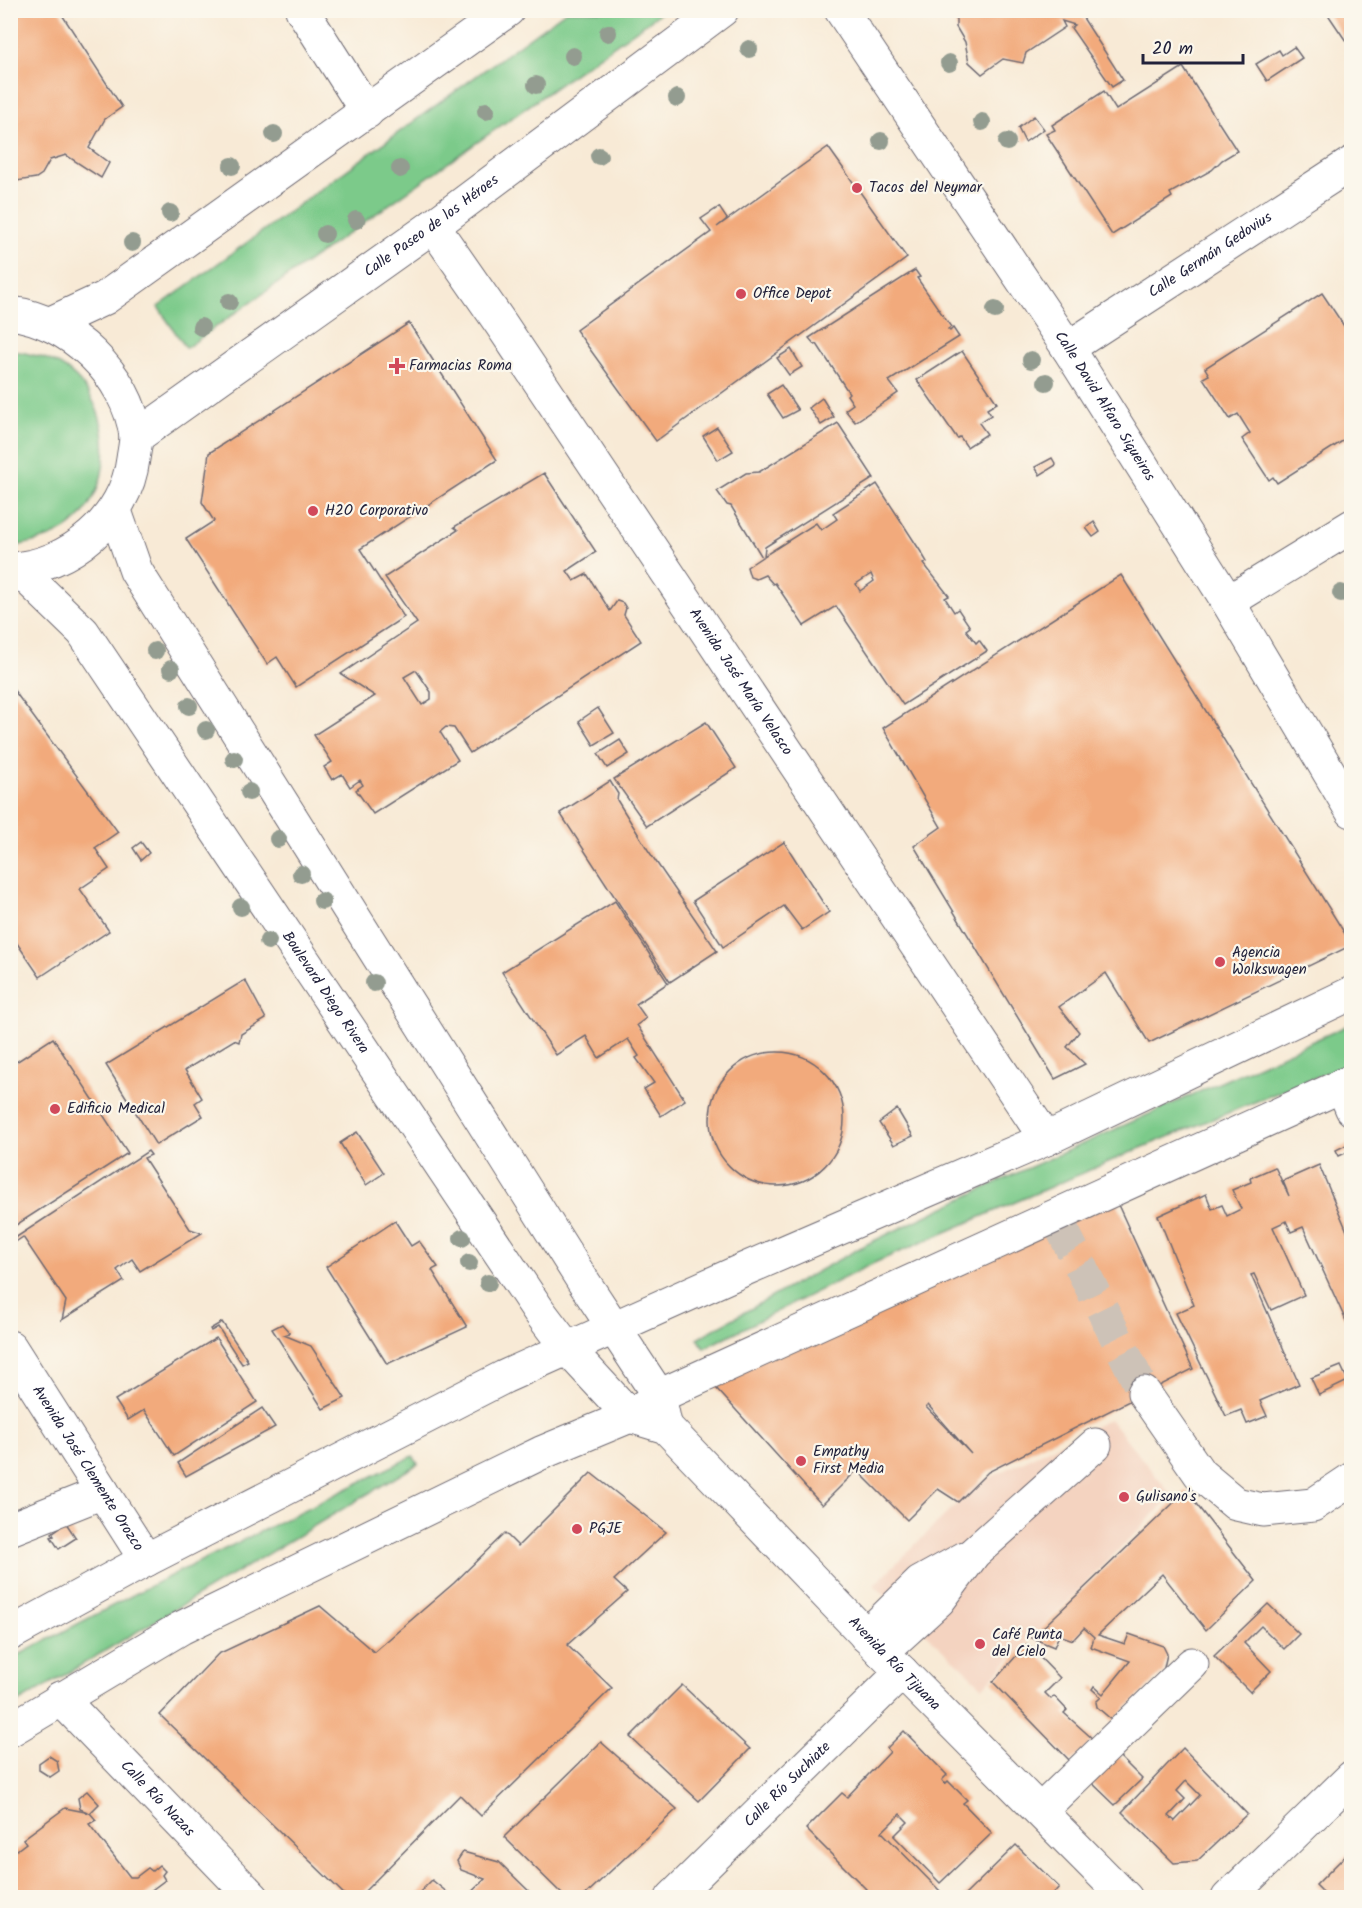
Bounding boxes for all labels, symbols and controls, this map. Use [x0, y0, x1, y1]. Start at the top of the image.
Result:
scale bar [1143, 27, 1244, 65]
text: 20 m [1152, 35, 1193, 64]
street label: Calle Paseo de los Héroes [359, 168, 505, 283]
place label: Tacos del Neymar [869, 176, 983, 200]
marker: Tacos del Neymar [850, 181, 864, 195]
street label: Calle Germán Gedovius [1144, 206, 1278, 305]
place label: Office Depot [753, 282, 832, 306]
marker: Office Depot [734, 287, 748, 301]
street label: Calle David Alfaro Siqueiros [1048, 326, 1162, 487]
place label: Farmacias Roma [409, 354, 512, 378]
marker: Farmacias Roma [390, 359, 404, 373]
place label: H2O Corporativo [325, 499, 428, 523]
marker: H2O Corporativo [306, 504, 320, 518]
street label: Avenida José María Velasco [682, 603, 799, 761]
street label: Boulevard Diego Rivera [275, 926, 375, 1059]
place label: Agencia Wolkswagen [1232, 941, 1307, 982]
marker: Agencia Wolkswagen [1213, 955, 1227, 969]
place label: Edificio Medical [67, 1097, 165, 1121]
marker: Edificio Medical [48, 1102, 62, 1116]
street label: Avenida José Clemente Orozco [25, 1381, 150, 1556]
place label: Empathy First Media [813, 1440, 884, 1481]
marker: Empathy First Media [794, 1454, 808, 1468]
place label: Gulisano's [1136, 1485, 1197, 1509]
marker: Gulisano's [1117, 1490, 1131, 1504]
place label: PGJE [589, 1517, 623, 1541]
marker: PGJE [570, 1522, 584, 1536]
street label: Avenida Río Tijuana [842, 1611, 946, 1717]
place label: Café Punta del Cielo [992, 1623, 1062, 1664]
marker: Café Punta del Cielo [973, 1637, 987, 1651]
street label: Calle Río Suchiate [738, 1736, 837, 1833]
street label: Calle Río Nazas [114, 1755, 201, 1843]

